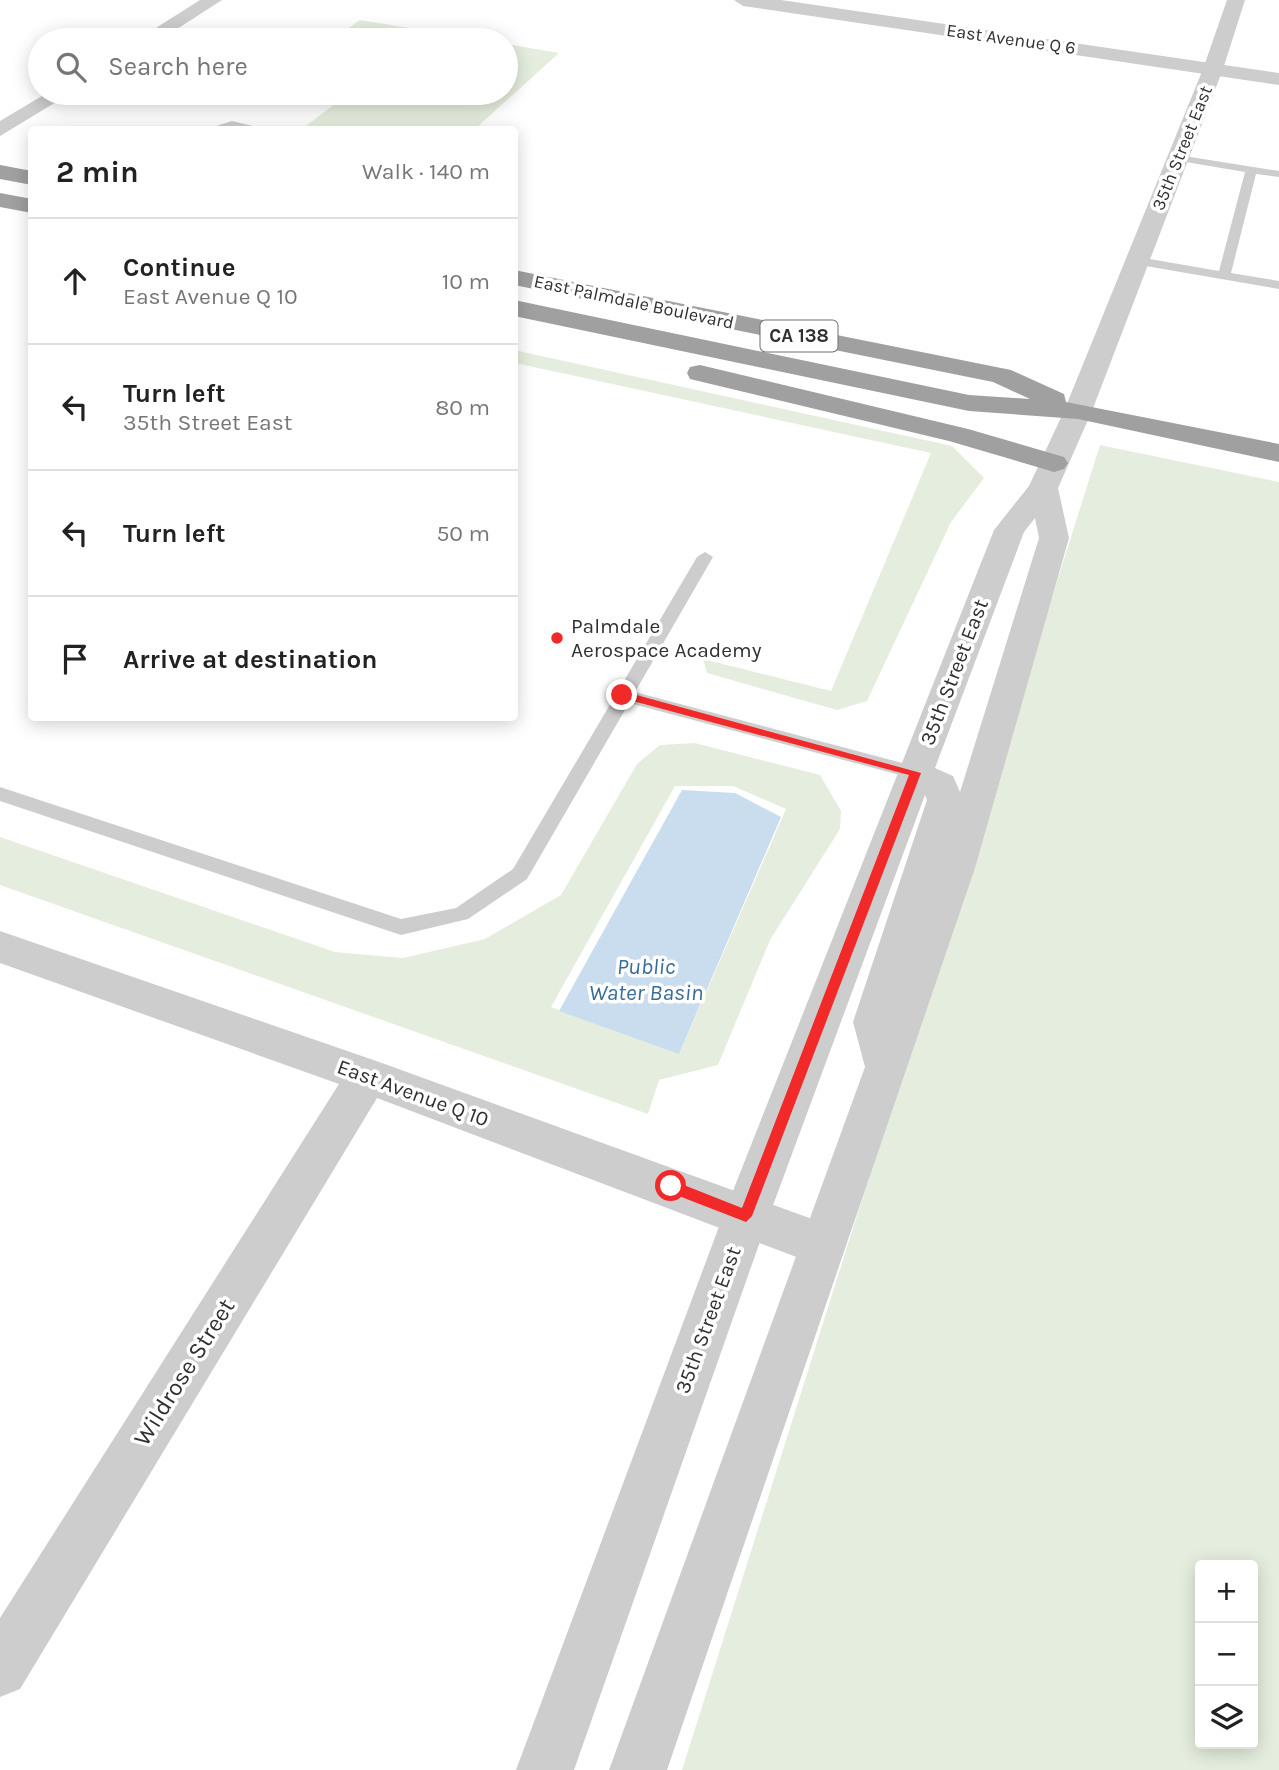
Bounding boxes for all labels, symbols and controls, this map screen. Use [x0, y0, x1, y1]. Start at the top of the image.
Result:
street label: East Avenue Q 6 [945, 19, 1077, 59]
search box [28, 28, 518, 105]
icon: search [52, 48, 90, 86]
text: Search here [108, 51, 248, 82]
street label: 35th Street East [1147, 82, 1217, 214]
text: 2 min [56, 154, 139, 190]
text: Walk · 140 m [362, 158, 490, 185]
text: Continue [123, 252, 235, 283]
icon: ahead [56, 262, 94, 300]
text: 10 m [442, 268, 490, 295]
street label: East Palmdale Boulevard [532, 270, 736, 334]
text: East Avenue Q 10 [123, 283, 298, 310]
road number: CA 138 [760, 320, 838, 352]
text: Turn left [123, 378, 225, 409]
icon: left [56, 388, 94, 426]
text: 80 m [435, 394, 490, 421]
text: 35th Street East [123, 409, 292, 436]
icon: left [56, 514, 94, 552]
text: Turn left [123, 518, 225, 549]
text: 50 m [436, 520, 490, 547]
street label: 35th Street East [915, 595, 993, 749]
place label: Palmdale Aerospace Academy [571, 614, 762, 662]
marker: Palmdale Aerospace Academy [549, 630, 565, 646]
icon: arrive [56, 640, 94, 678]
text: Arrive at destination [123, 644, 377, 675]
route end [606, 679, 637, 710]
water label: Public Water Basin [589, 953, 703, 1006]
street label: East Avenue Q 10 [334, 1054, 492, 1132]
route start [655, 1170, 686, 1201]
street label: 35th Street East [670, 1243, 746, 1397]
street label: Wildrose Street [128, 1293, 240, 1451]
map controls [1195, 1560, 1258, 1749]
button: + [1195, 1560, 1258, 1623]
button: − [1195, 1623, 1258, 1686]
button: layers [1195, 1686, 1258, 1749]

